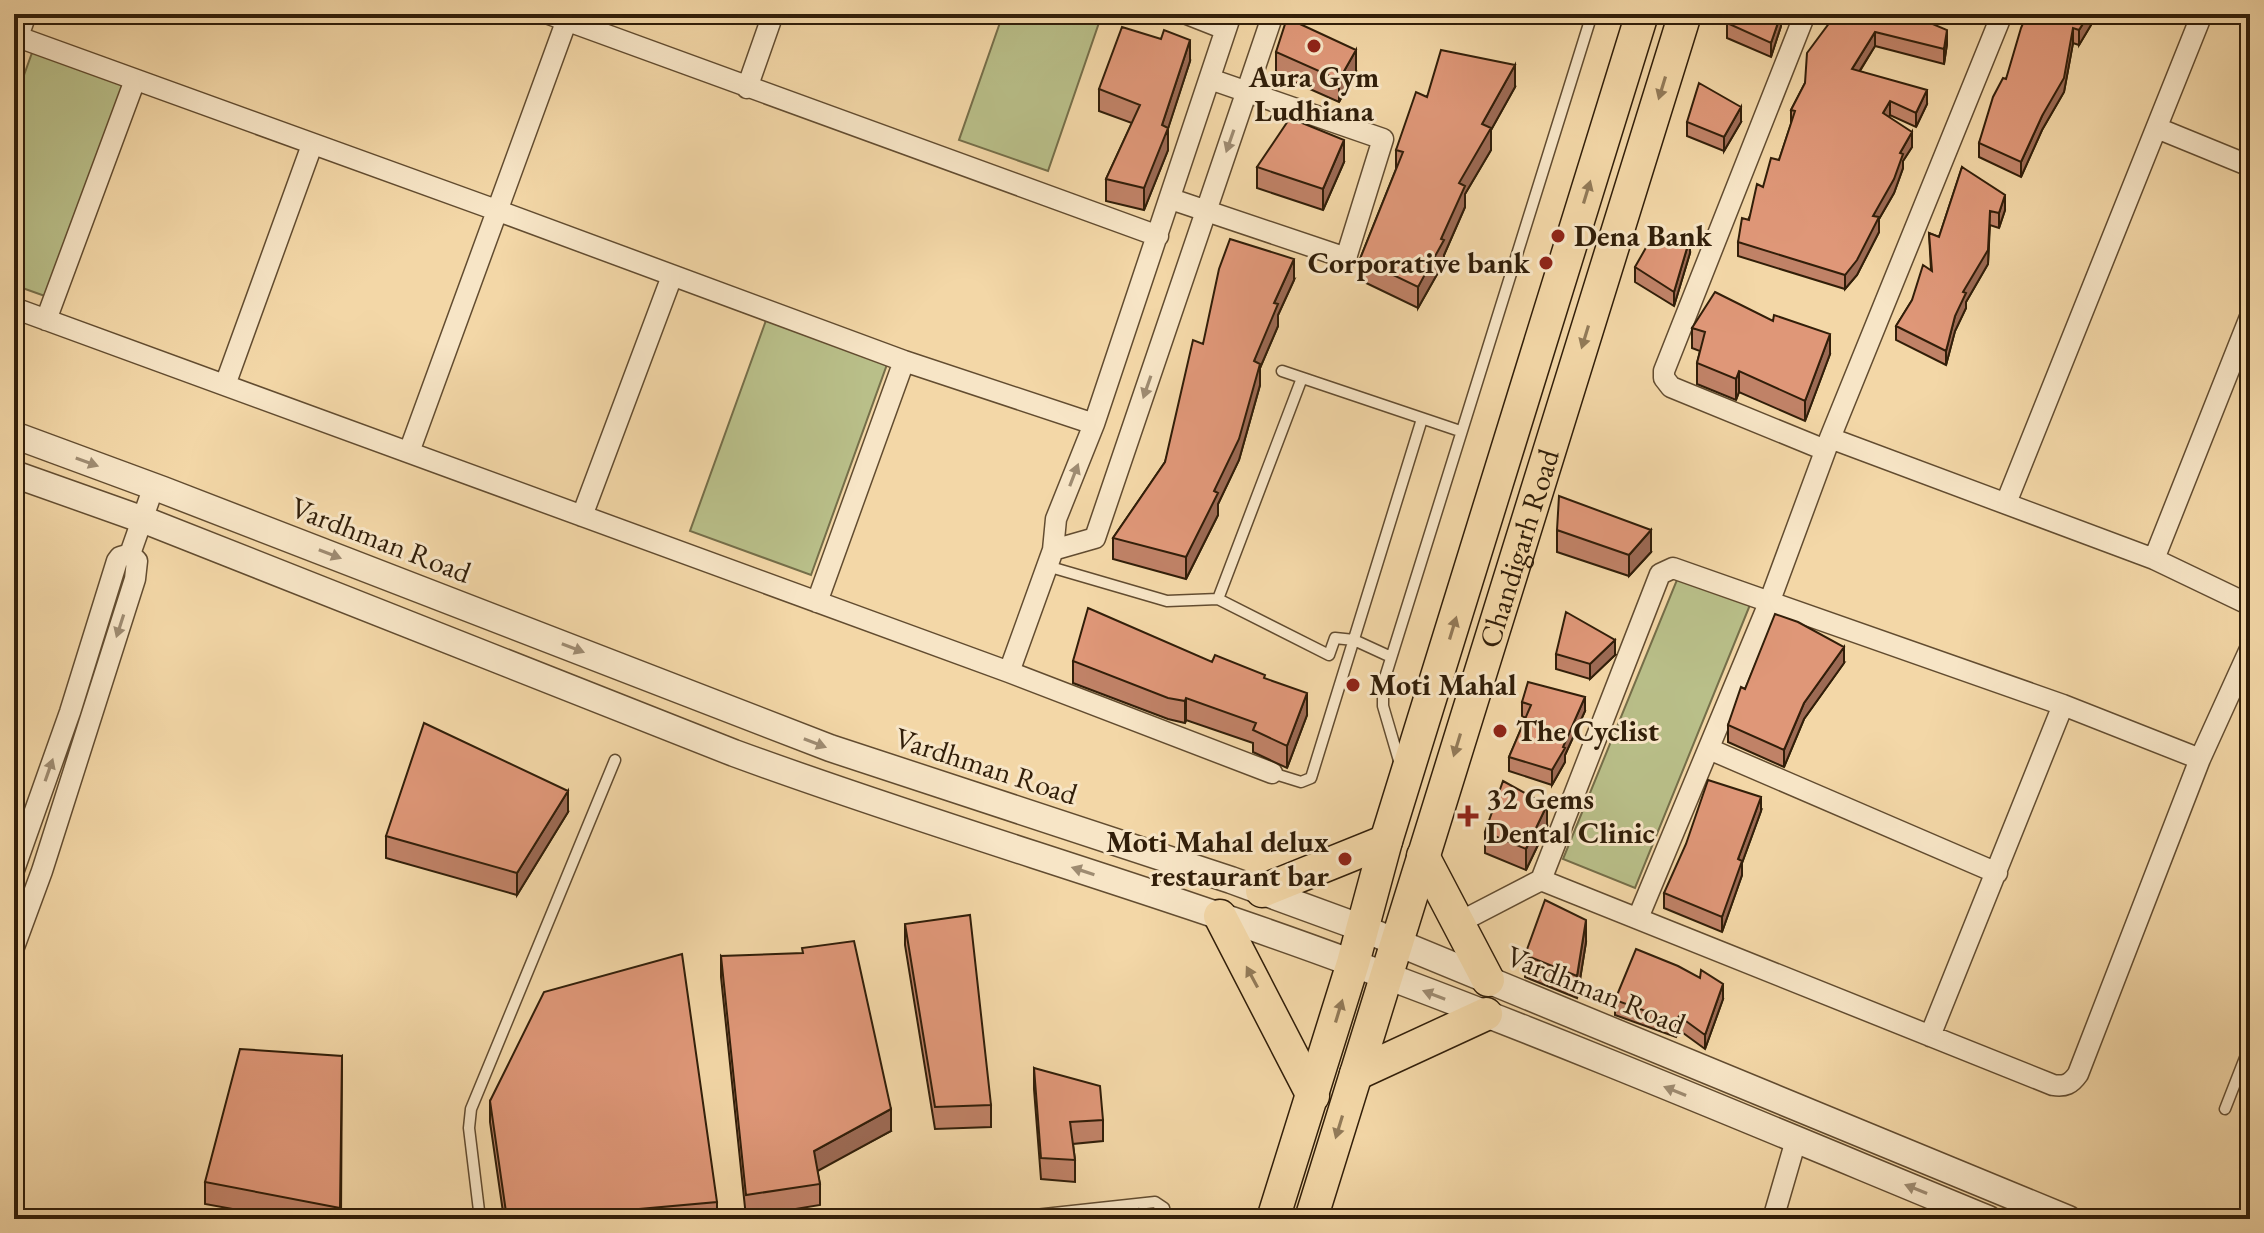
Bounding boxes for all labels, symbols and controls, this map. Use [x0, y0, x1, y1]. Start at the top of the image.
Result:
marker: Aura Gym Ludhiana [1305, 37, 1323, 55]
place label: Aura Gym Ludhiana [1248, 57, 1379, 130]
one-way arrow [1655, 77, 1668, 101]
one-way arrow [1223, 129, 1235, 153]
one-way arrow [1582, 180, 1594, 204]
place label: Dena Bank [1574, 216, 1713, 255]
marker: Dena Bank [1549, 227, 1567, 245]
place label: Corporative bank [1308, 243, 1531, 282]
marker: Corporative bank [1537, 254, 1555, 272]
one-way arrow [1578, 325, 1591, 349]
one-way arrow [1140, 375, 1152, 399]
street label: Chandigarh Road [1469, 443, 1568, 653]
one-way arrow [75, 456, 99, 469]
one-way arrow [1068, 463, 1081, 487]
street label: Vardhman Road [286, 487, 477, 592]
one-way arrow [318, 548, 342, 561]
one-way arrow [113, 615, 126, 639]
one-way arrow [1447, 615, 1460, 639]
one-way arrow [561, 642, 585, 655]
place label: Moti Mahal [1369, 665, 1517, 704]
marker: Moti Mahal [1344, 676, 1362, 694]
place label: The Cyclist [1516, 711, 1660, 750]
street label: Vardhman Road [890, 718, 1083, 814]
marker: The Cyclist [1491, 722, 1509, 740]
one-way arrow [1450, 734, 1463, 758]
one-way arrow [803, 737, 827, 750]
one-way arrow [44, 758, 56, 782]
place label: 32 Gems Dental Clinic [1486, 779, 1655, 852]
marker: 32 Gems Dental Clinic [1457, 805, 1479, 827]
place label: Moti Mahal delux restaurant bar [1106, 822, 1330, 895]
marker: Moti Mahal delux restaurant bar [1336, 850, 1354, 868]
one-way arrow [1071, 865, 1095, 877]
street label: Vardhman Road [1501, 936, 1692, 1043]
one-way arrow [1245, 966, 1258, 989]
one-way arrow [1422, 988, 1446, 1000]
one-way arrow [1333, 999, 1346, 1023]
one-way arrow [1663, 1084, 1687, 1097]
one-way arrow [1332, 1116, 1345, 1140]
one-way arrow [1904, 1183, 1928, 1196]

